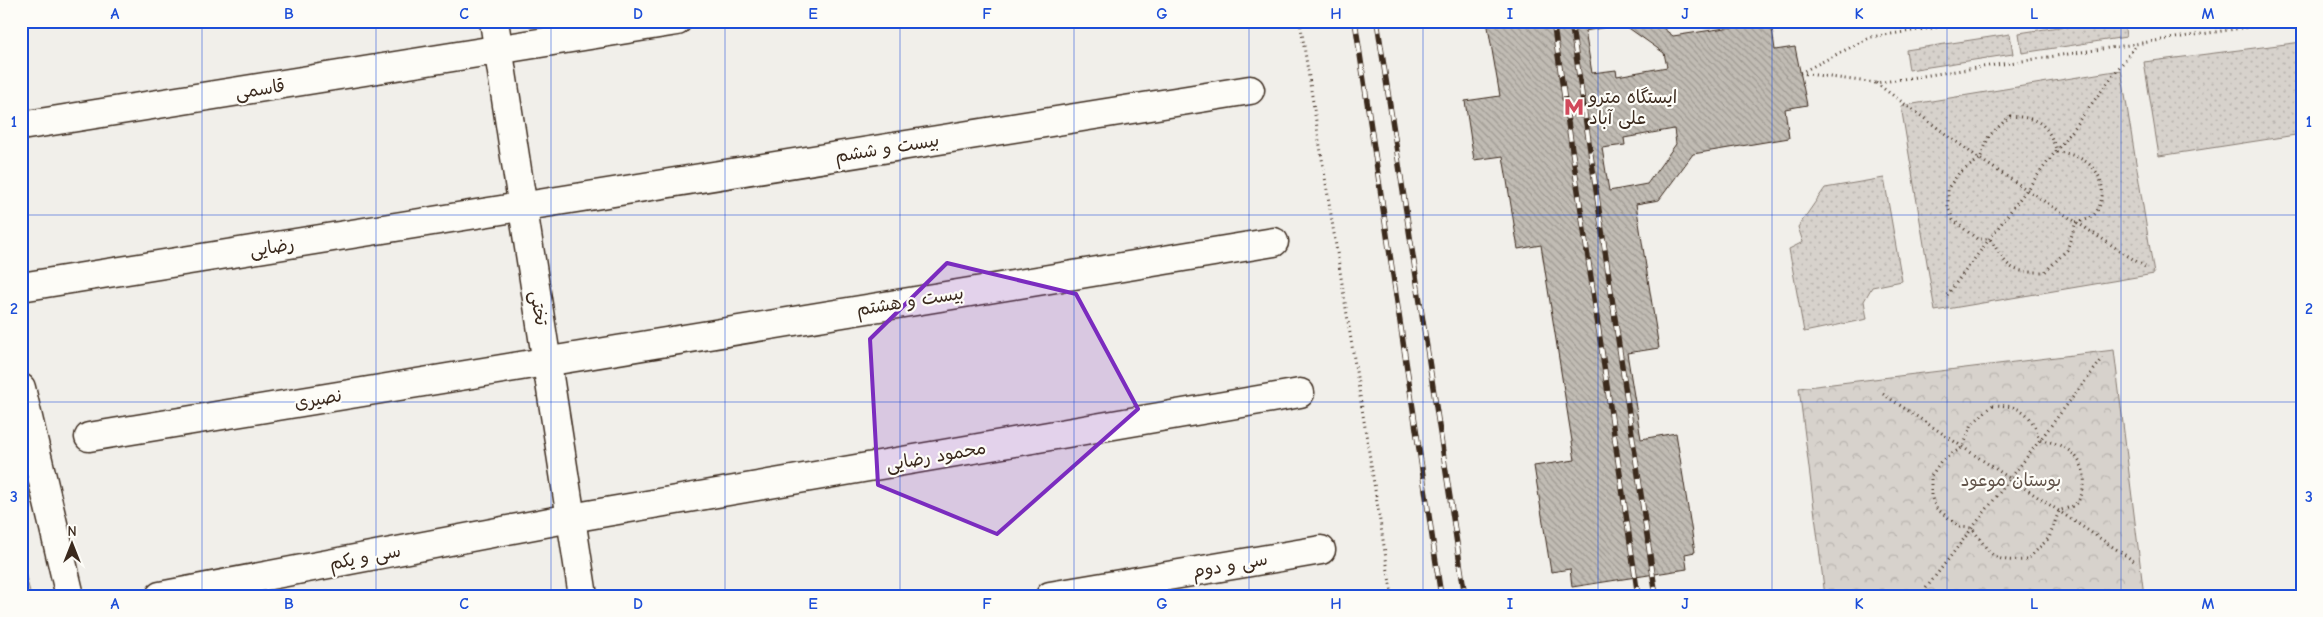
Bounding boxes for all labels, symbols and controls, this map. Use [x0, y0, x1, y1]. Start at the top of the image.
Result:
text: A [111, 5, 120, 23]
text: B [284, 5, 294, 23]
text: C [459, 5, 469, 23]
text: D [633, 5, 643, 23]
text: E [808, 5, 818, 23]
text: F [982, 5, 992, 23]
text: G [1156, 5, 1168, 23]
text: H [1330, 5, 1342, 23]
text: I [1507, 5, 1513, 23]
text: J [1681, 5, 1689, 23]
text: K [1854, 5, 1864, 23]
text: L [2030, 5, 2038, 23]
text: M [2202, 5, 2215, 23]
street label: قاسمی [234, 75, 286, 104]
place label: ایستگاه مترو علی آباد [1587, 87, 1677, 129]
metro station icon: ایستگاه مترو علی آباد [1563, 96, 1585, 118]
text: 1 [11, 113, 17, 131]
text: 1 [2306, 113, 2312, 131]
street label: بیست و ششم [833, 130, 941, 170]
street label: رضایی [248, 234, 296, 261]
street label: بیست و هشتم [855, 283, 966, 323]
street label: تختی [525, 289, 552, 328]
text: 2 [10, 300, 18, 318]
text: 2 [2305, 300, 2313, 318]
street label: نصیری [293, 385, 343, 414]
street label: محمود رضایی [884, 437, 988, 476]
park label: بوستان موعود [1961, 470, 2061, 492]
text: 3 [10, 488, 18, 506]
text: 3 [2305, 488, 2313, 506]
north arrow [48, 520, 98, 570]
text: N [67, 523, 77, 540]
street label: سی و یکم [328, 540, 403, 578]
street label: سی و دوم [1191, 549, 1270, 585]
text: A [111, 595, 120, 613]
text: B [284, 595, 294, 613]
text: C [459, 595, 469, 613]
text: D [633, 595, 643, 613]
text: E [808, 595, 818, 613]
text: F [982, 595, 992, 613]
text: G [1156, 595, 1168, 613]
text: H [1330, 595, 1342, 613]
text: I [1507, 595, 1513, 613]
text: J [1681, 595, 1689, 613]
text: K [1854, 595, 1864, 613]
text: L [2030, 595, 2038, 613]
text: M [2202, 595, 2215, 613]

